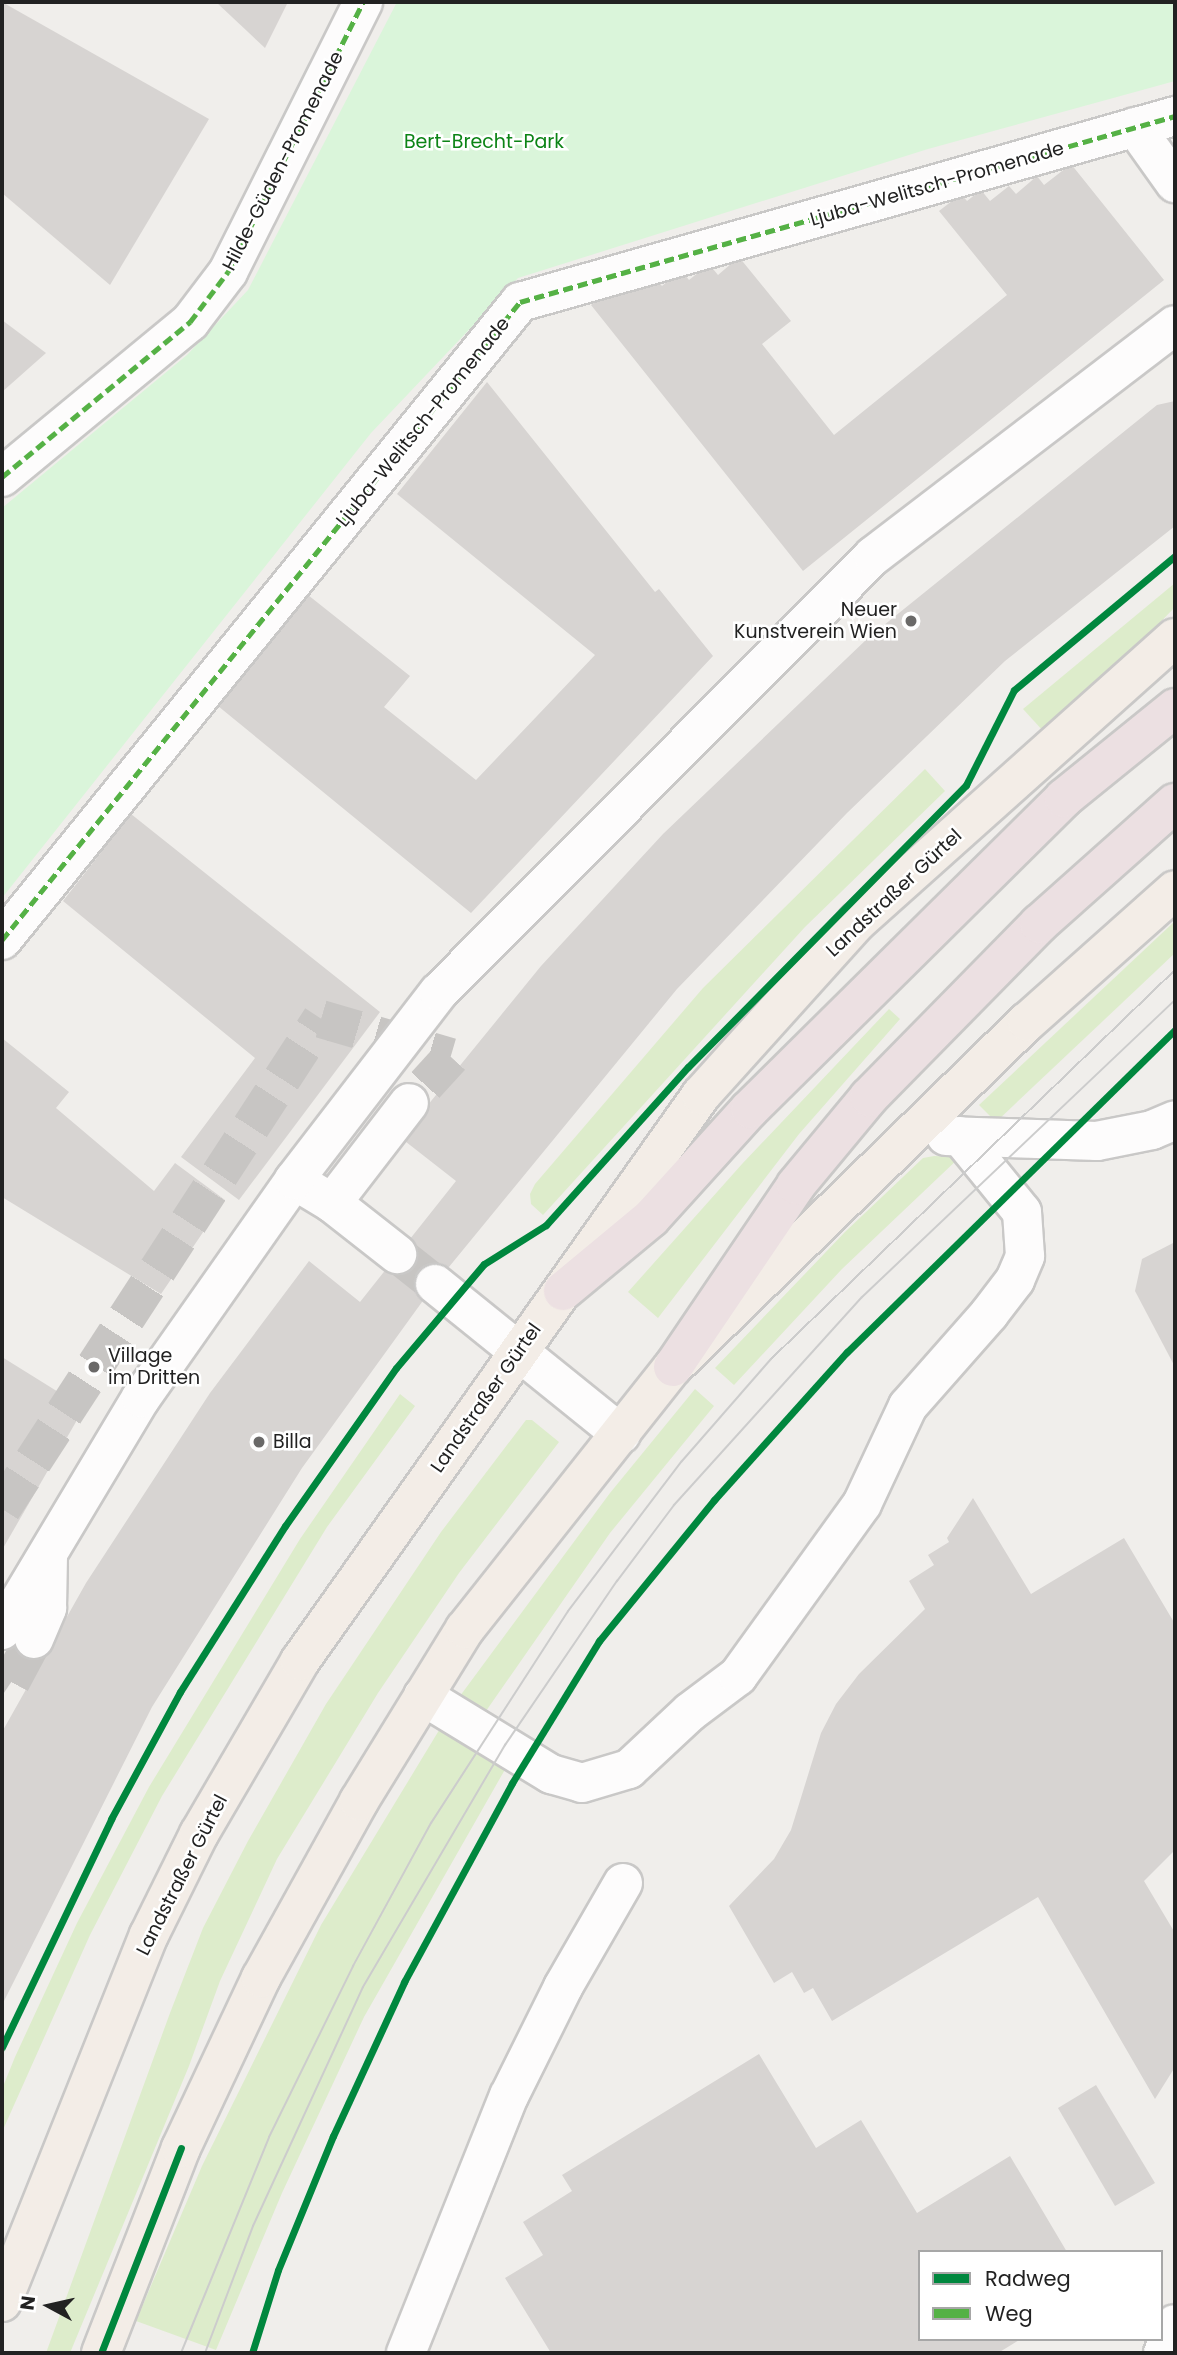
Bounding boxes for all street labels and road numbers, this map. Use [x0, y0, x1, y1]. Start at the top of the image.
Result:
street label: Hilde-Güden-Promenade [218, 48, 348, 274]
street label: Ljuba-Welitsch-Promenade [807, 137, 1067, 231]
street label: Ljuba-Welitsch-Promenade [331, 313, 515, 531]
street label: Landstraßer Gürtel [821, 824, 967, 962]
street label: Landstraßer Gürtel [426, 1319, 546, 1477]
street label: Landstraßer Gürtel [132, 1791, 232, 1959]

